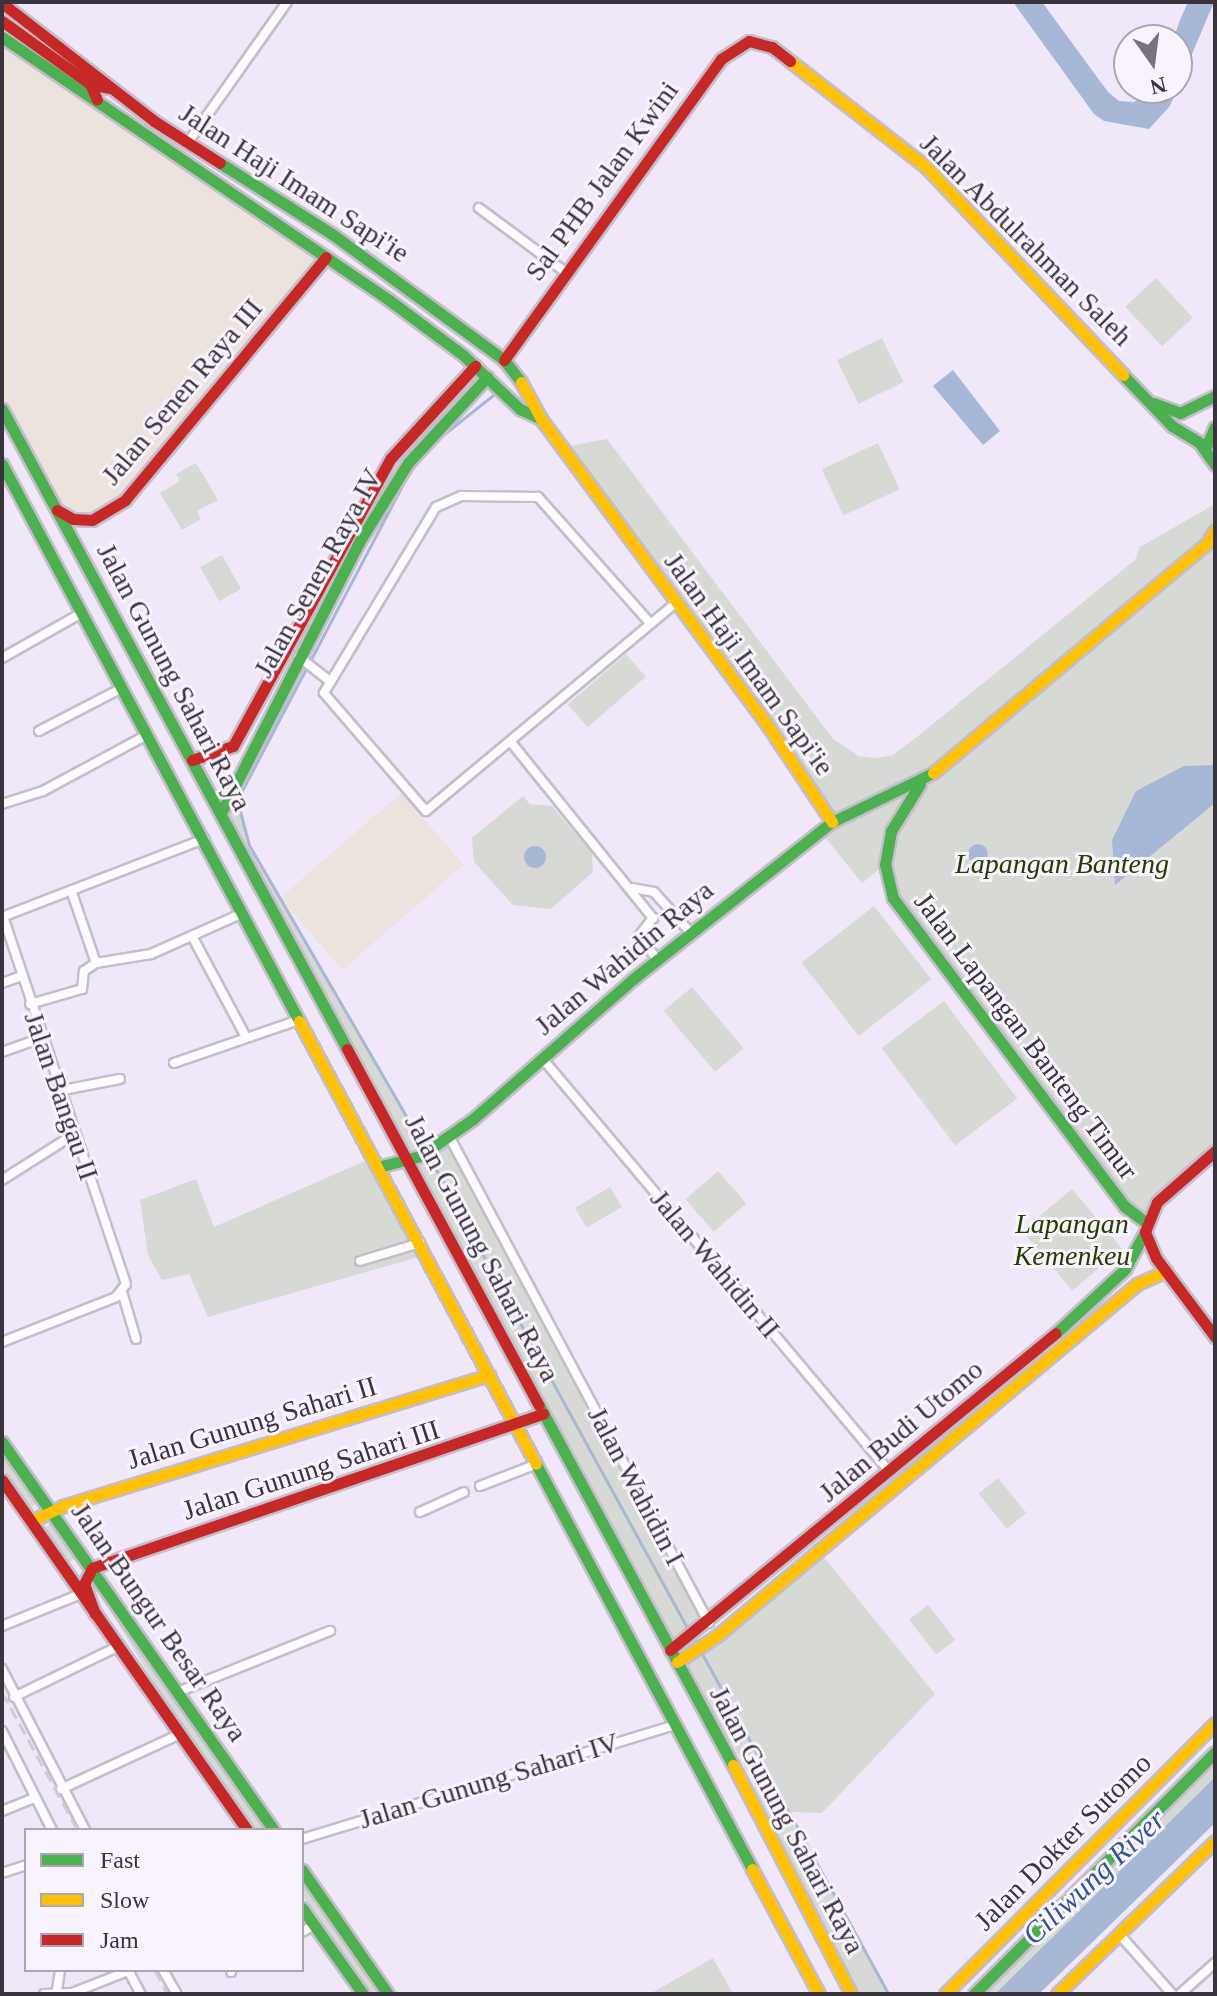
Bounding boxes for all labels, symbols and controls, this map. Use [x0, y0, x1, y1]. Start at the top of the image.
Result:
north arrow [1113, 24, 1193, 104]
text: N [1148, 72, 1169, 100]
street label: Sal PHB Jalan Kwini [518, 75, 686, 287]
street label: Jalan Haji Imam Sapi'ie [173, 96, 415, 270]
street label: Jalan Abdulrahman Saleh [912, 126, 1140, 354]
street label: Jalan Senen Raya III [94, 292, 270, 492]
street label: Jalan Senen Raya IV [247, 463, 389, 683]
street label: Jalan Gunung Sahari Raya [89, 538, 259, 816]
street label: Jalan Haji Imam Sapi'ie [657, 546, 841, 782]
park label: Lapangan Banteng [955, 847, 1169, 881]
street label: Jalan Wahidin Raya [528, 873, 720, 1043]
street label: Jalan Lapangan Banteng Timur [907, 886, 1145, 1186]
street label: Jalan Bangau II [17, 1007, 105, 1185]
street label: Jalan Gunung Sahari Raya [397, 1109, 567, 1387]
street label: Jalan Wahidin II [643, 1183, 787, 1345]
park label: Lapangan Kemenkeu [1014, 1207, 1130, 1273]
street label: Jalan Budi Utomo [812, 1353, 990, 1509]
street label: Jalan Gunung Sahari II [123, 1369, 381, 1477]
street label: Jalan Wahidin I [580, 1401, 692, 1571]
street label: Jalan Gunung Sahari III [178, 1413, 444, 1527]
street label: Jalan Bungur Besar Raya [64, 1496, 254, 1748]
street label: Jalan Gunung Sahari Raya [702, 1681, 872, 1959]
street label: Jalan Gunung Sahari IV [355, 1725, 623, 1837]
street label: Jalan Dokter Sutomo [968, 1747, 1158, 1937]
water label: Ciliwung River [1015, 1802, 1173, 1952]
legend [24, 1828, 304, 1972]
text: Fast [100, 1847, 140, 1873]
text: Slow [100, 1887, 149, 1913]
text: Jam [100, 1927, 139, 1953]

